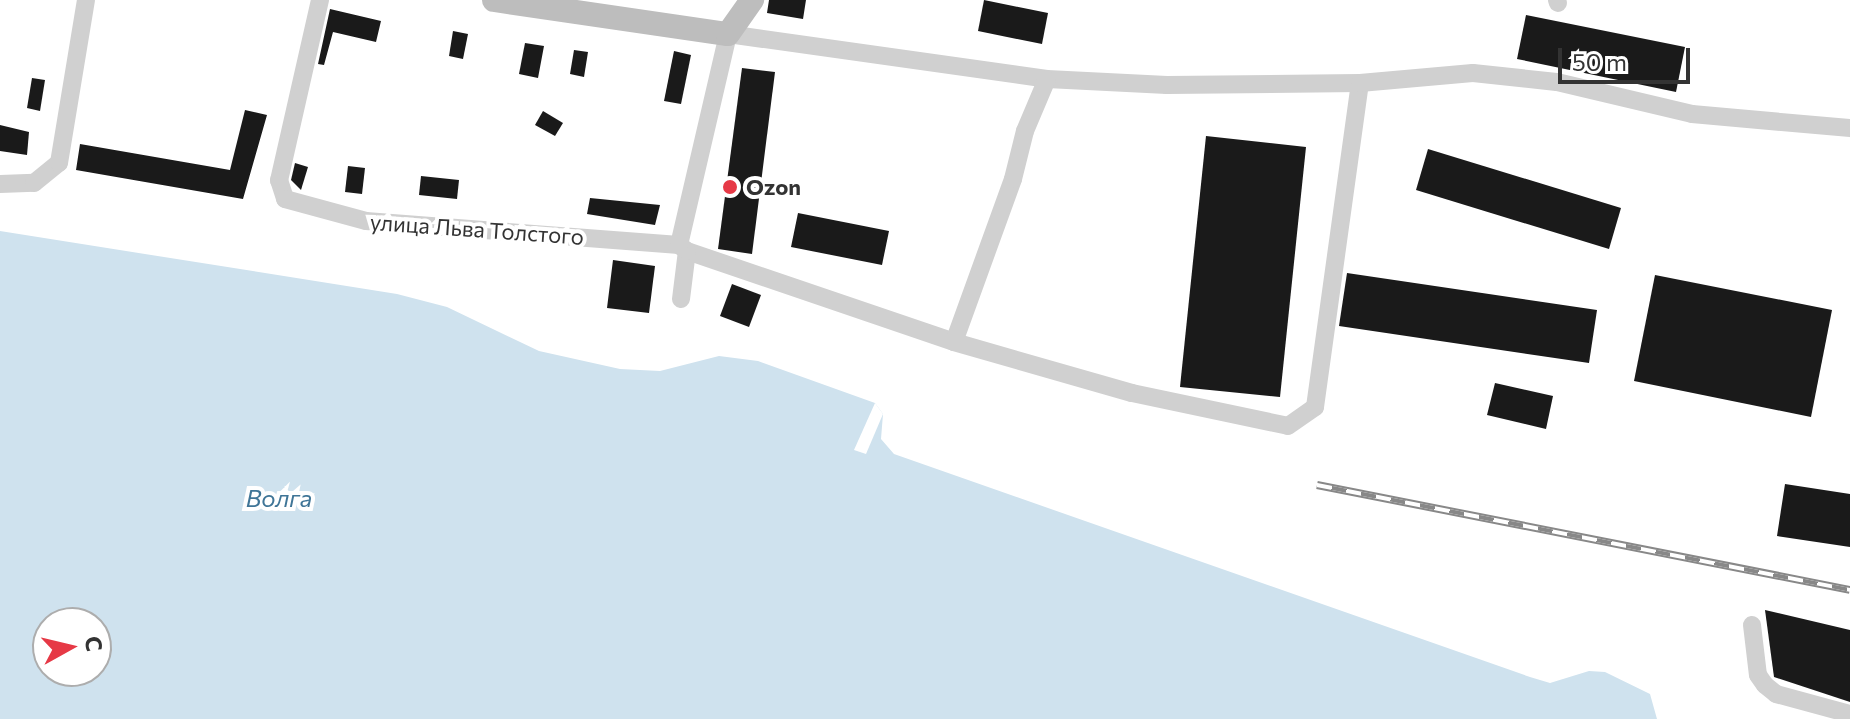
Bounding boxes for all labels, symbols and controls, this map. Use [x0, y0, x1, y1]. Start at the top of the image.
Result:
scale bar [1562, 32, 1694, 82]
text: 50 m [1572, 47, 1627, 76]
place label: Ozon [746, 174, 801, 200]
marker: Ozon [721, 178, 739, 196]
street label: улица Льва Толстого [369, 208, 585, 250]
water label: Волга [246, 484, 312, 512]
north arrow [32, 607, 112, 687]
text: С [80, 635, 109, 653]

